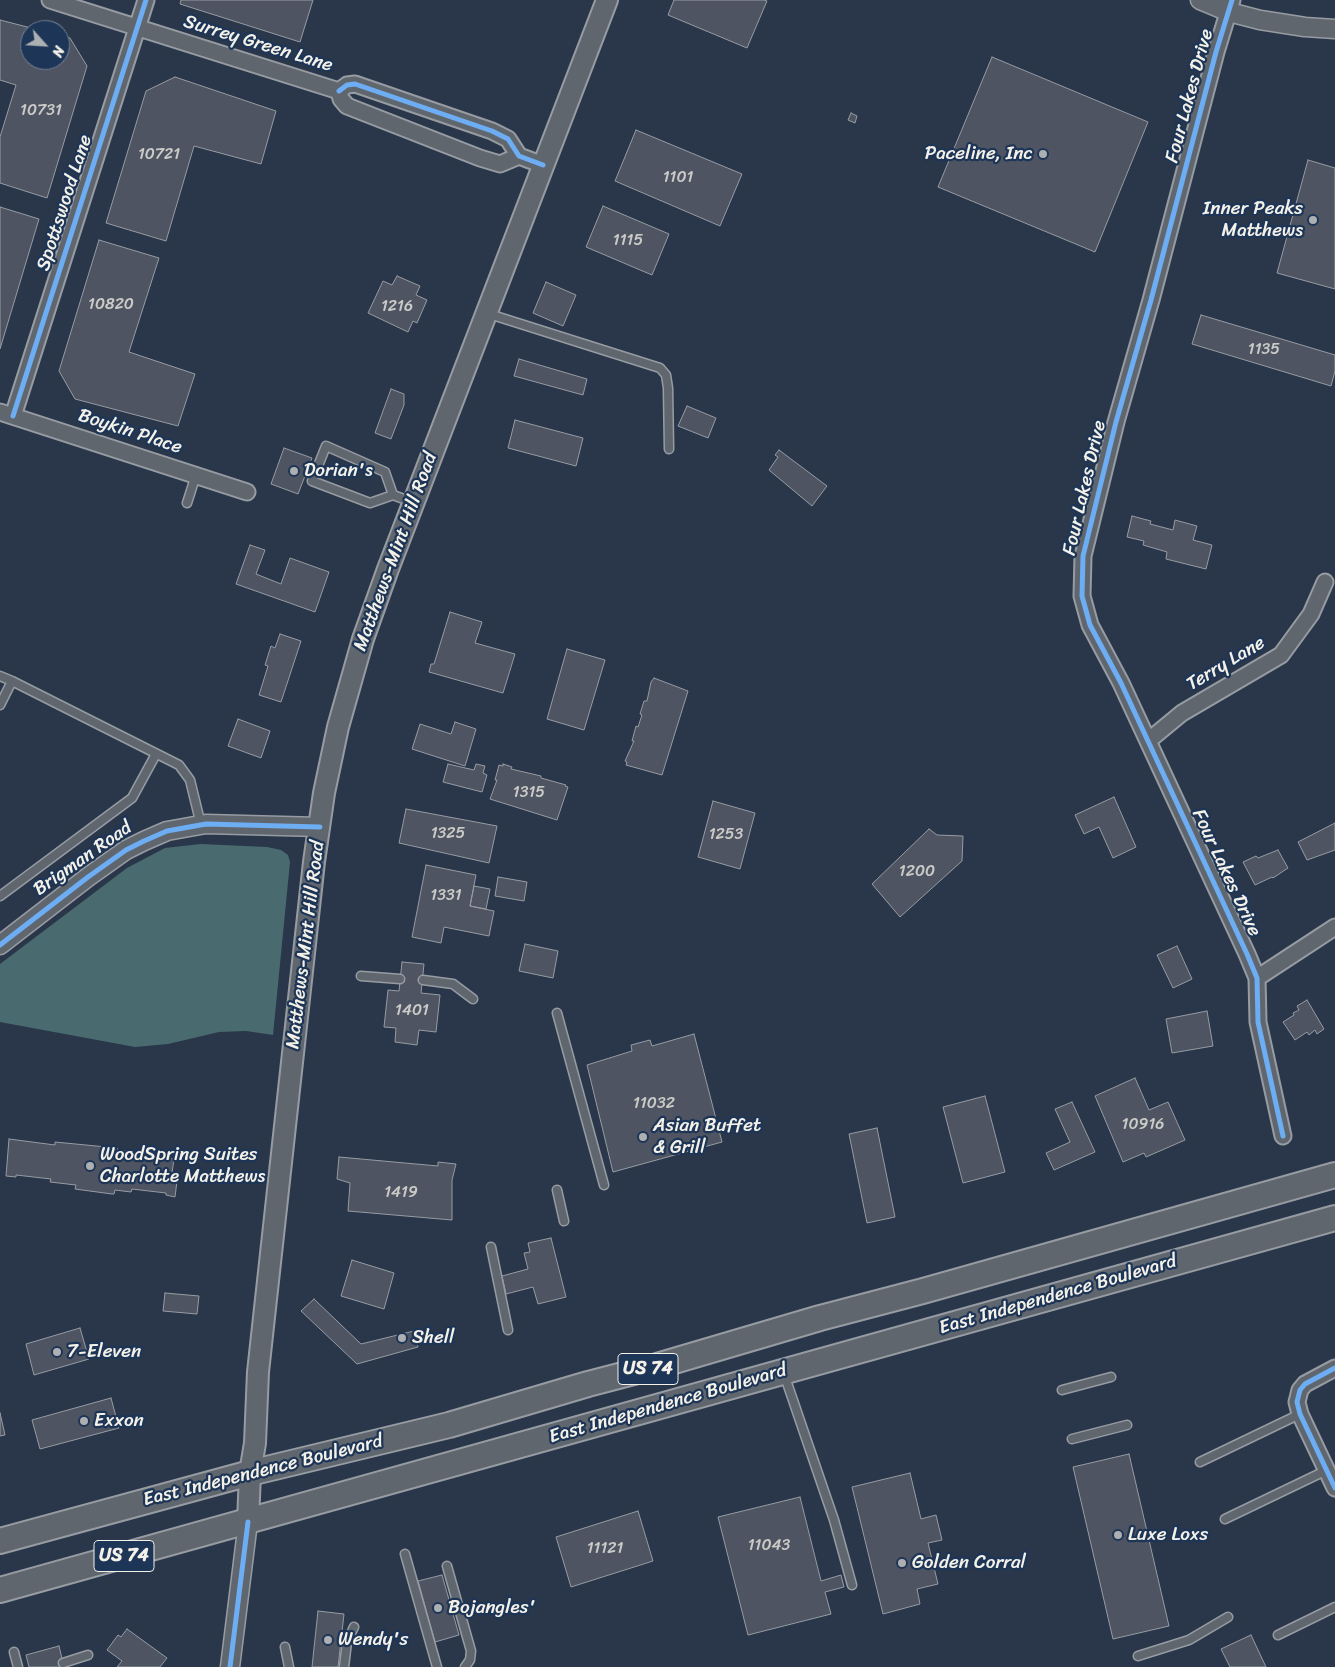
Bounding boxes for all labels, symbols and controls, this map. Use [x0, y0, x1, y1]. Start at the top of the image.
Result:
street label: Surrey Green Lane [181, 10, 335, 78]
north arrow [20, 20, 70, 70]
street label: Four Lakes Drive [1161, 27, 1219, 165]
text: N [45, 42, 71, 61]
house number: 10731 [20, 101, 62, 121]
street label: Spottswood Lane [32, 132, 98, 274]
place label: Paceline, Inc [925, 143, 1033, 165]
house number: 10721 [138, 145, 180, 165]
marker: Paceline, Inc [1037, 148, 1049, 160]
house number: 1101 [663, 168, 693, 188]
place label: Inner Peaks Matthews [1203, 198, 1303, 242]
marker: Inner Peaks Matthews [1307, 214, 1319, 226]
house number: 1115 [613, 231, 643, 251]
house number: 10820 [88, 295, 134, 315]
house number: 1216 [381, 297, 413, 317]
house number: 1135 [1248, 340, 1280, 360]
street label: Boykin Place [75, 404, 185, 460]
street label: Four Lakes Drive [1058, 418, 1112, 558]
street label: Matthews-Mint Hill Road [349, 450, 443, 654]
place label: Dorian's [304, 460, 373, 482]
marker: Dorian's [288, 465, 300, 477]
street label: Terry Lane [1183, 632, 1269, 696]
house number: 1315 [513, 783, 545, 803]
street label: Four Lakes Drive [1187, 806, 1265, 940]
street label: Brigman Road [29, 817, 137, 901]
house number: 1325 [431, 824, 465, 844]
house number: 1253 [709, 825, 743, 845]
street label: Matthews-Mint Hill Road [282, 840, 330, 1050]
house number: 1200 [899, 862, 935, 882]
house number: 1331 [430, 886, 462, 906]
house number: 1401 [395, 1001, 429, 1021]
house number: 11032 [633, 1094, 675, 1114]
place label: Asian Buffet & Grill [653, 1115, 761, 1159]
house number: 10916 [1122, 1115, 1164, 1135]
marker: Asian Buffet & Grill [637, 1131, 649, 1143]
place label: WoodSpring Suites Charlotte Matthews [100, 1144, 265, 1188]
marker: WoodSpring Suites Charlotte Matthews [84, 1160, 96, 1172]
house number: 1419 [384, 1183, 418, 1203]
street label: East Independence Boulevard [937, 1250, 1179, 1340]
place label: Shell [412, 1327, 454, 1349]
marker: Shell [396, 1332, 408, 1344]
place label: 7-Eleven [67, 1341, 141, 1363]
marker: 7-Eleven [51, 1346, 63, 1358]
road number: US 74 [618, 1354, 678, 1385]
street label: East Independence Boulevard [547, 1359, 789, 1449]
place label: Exxon [94, 1410, 144, 1432]
marker: Exxon [78, 1415, 90, 1427]
street label: East Independence Boulevard [141, 1430, 385, 1512]
place label: Luxe Loxs [1128, 1524, 1208, 1546]
marker: Luxe Loxs [1112, 1529, 1124, 1541]
house number: 11043 [748, 1536, 790, 1556]
house number: 11121 [587, 1539, 623, 1559]
road number: US 74 [94, 1540, 154, 1572]
place label: Golden Corral [912, 1552, 1026, 1574]
marker: Golden Corral [896, 1557, 908, 1569]
place label: Bojangles' [448, 1597, 536, 1619]
marker: Bojangles' [432, 1602, 444, 1614]
place label: Wendy's [338, 1629, 408, 1651]
marker: Wendy's [322, 1634, 334, 1646]

